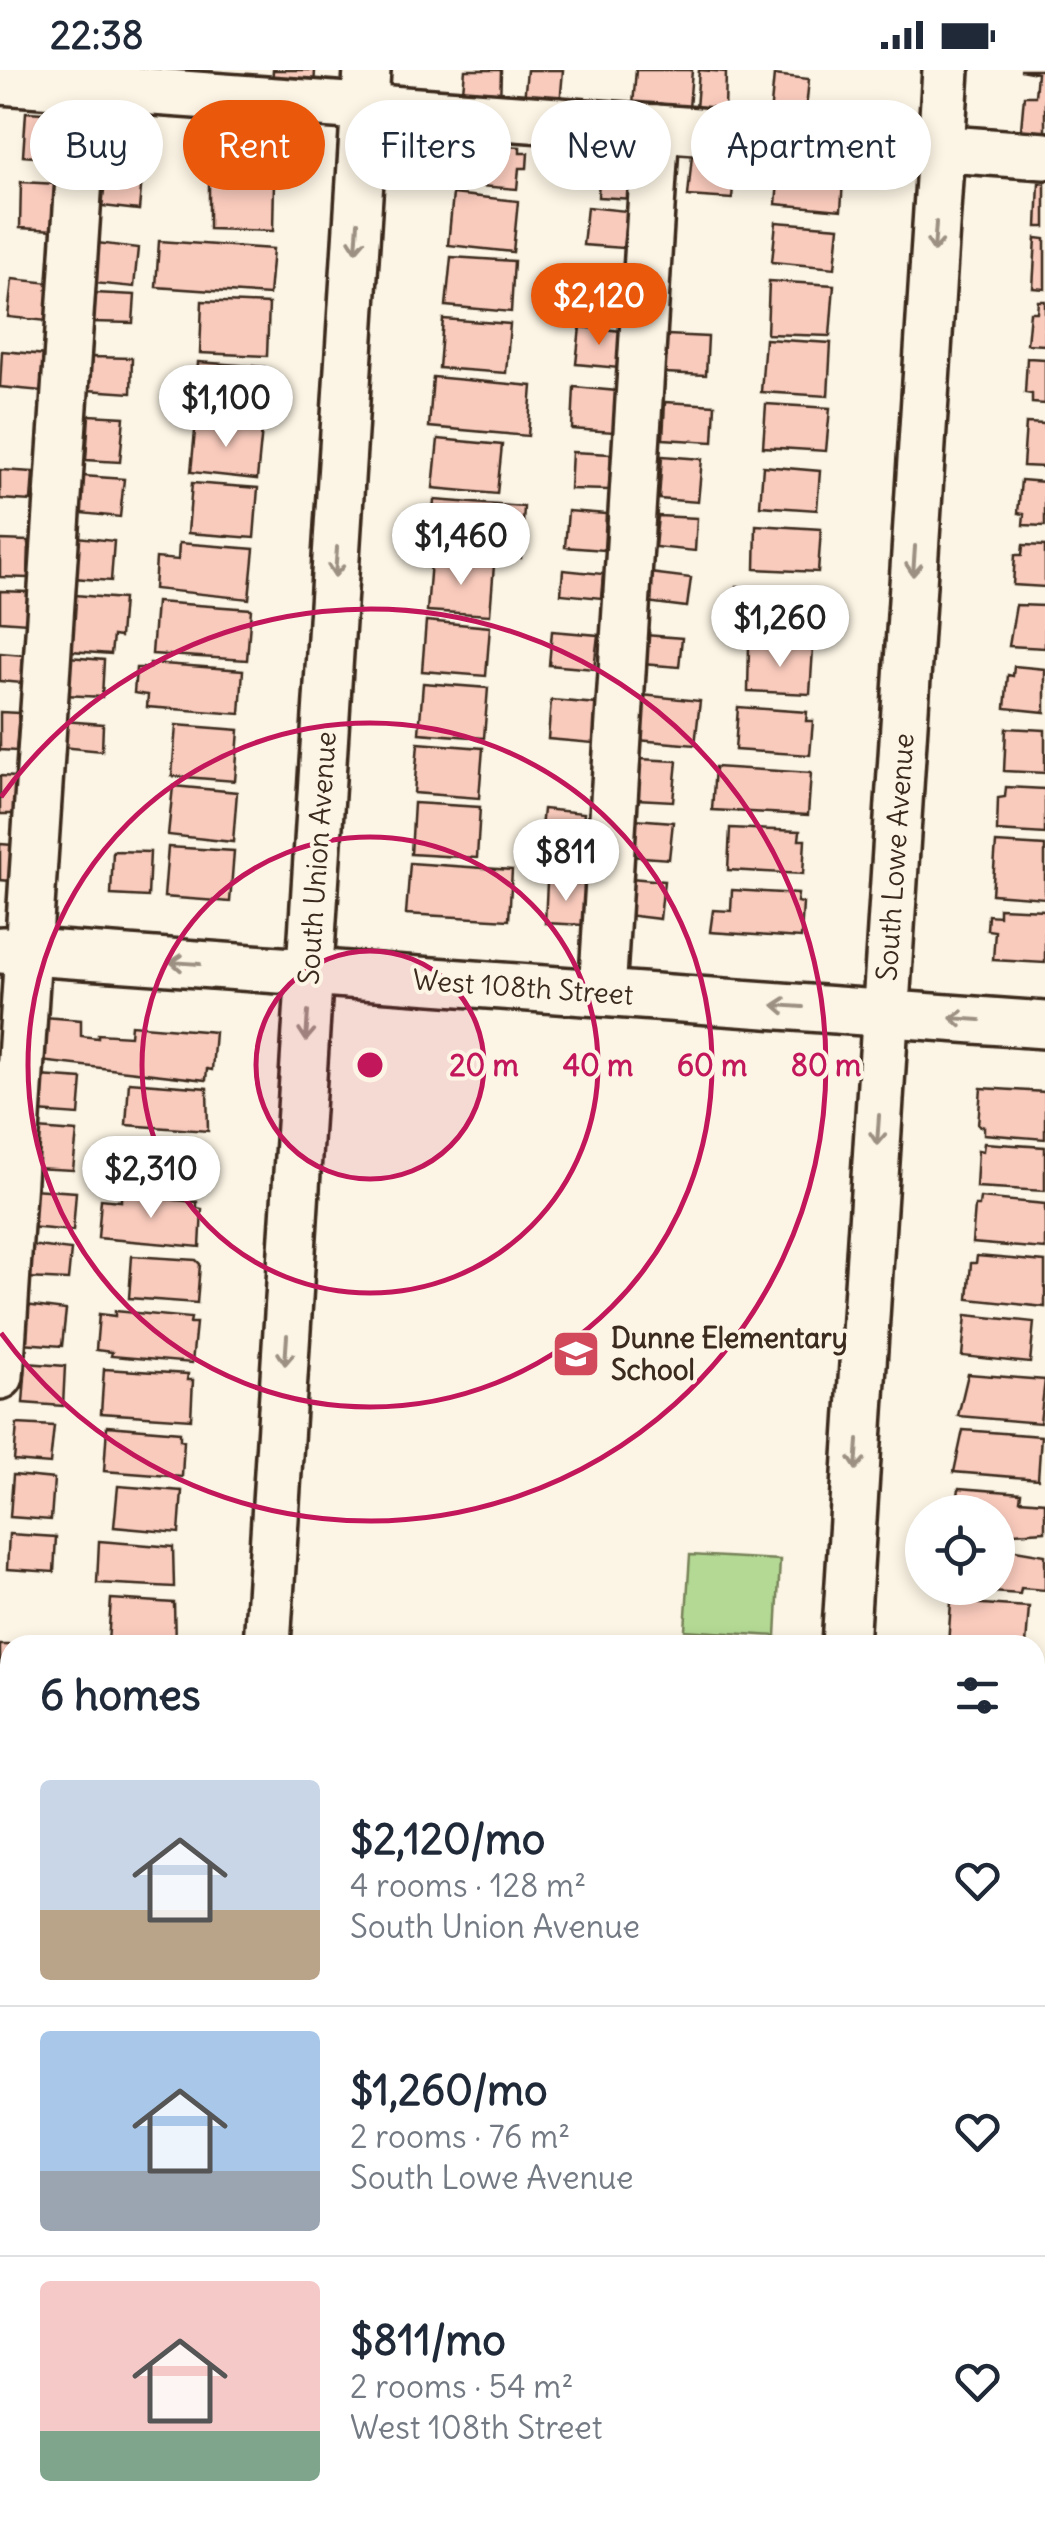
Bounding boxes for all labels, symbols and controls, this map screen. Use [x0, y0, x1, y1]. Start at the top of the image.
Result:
text: 22:38 [50, 12, 144, 59]
chip: Buy [30, 100, 163, 190]
chip: Rent [183, 100, 325, 190]
chip: Filters [345, 100, 511, 190]
chip: New [531, 100, 671, 190]
chip: Apartment [691, 100, 931, 190]
one-way arrow [347, 221, 366, 253]
one-way arrow [925, 221, 944, 253]
pin: $2,120 [518, 263, 680, 348]
text: $2,120 [553, 275, 645, 316]
pin: $1,100 [145, 365, 307, 450]
text: $1,100 [181, 377, 271, 418]
pin: $1,460 [380, 503, 542, 588]
text: $1,460 [414, 515, 508, 556]
one-way arrow [326, 545, 345, 577]
one-way arrow [904, 545, 923, 577]
pin: $1,260 [699, 585, 861, 670]
text: $1,260 [733, 597, 827, 638]
street label: South Union Avenue [290, 730, 344, 986]
street label: South Lowe Avenue [868, 732, 922, 982]
pin: $811 [507, 819, 625, 904]
text: $811 [535, 831, 597, 872]
one-way arrow [169, 953, 201, 972]
street label: West 108th Street [412, 961, 634, 1013]
one-way arrow [773, 996, 805, 1015]
one-way arrow [297, 1009, 316, 1041]
one-way arrow [950, 1009, 982, 1028]
text: 20 m [449, 1046, 519, 1084]
text: 40 m [563, 1046, 633, 1084]
text: 60 m [677, 1046, 747, 1084]
text: 80 m [791, 1046, 861, 1084]
centre of rings [352, 1047, 388, 1083]
one-way arrow [868, 1114, 887, 1146]
pin: $2,310 [70, 1136, 232, 1221]
text: $2,310 [104, 1148, 198, 1189]
place label: Dunne Elementary School [611, 1320, 848, 1388]
school or university icon: Dunne Elementary School [550, 1328, 602, 1380]
one-way arrow [276, 1333, 295, 1365]
one-way arrow [847, 1438, 866, 1470]
map controls [905, 1495, 1015, 1605]
button: locate [905, 1495, 1015, 1605]
icon: filters [950, 1668, 1005, 1723]
text: 6 homes [40, 1669, 201, 1721]
text: $2,120/mo [350, 1813, 545, 1865]
icon: home [120, 1820, 240, 1940]
icon: heart [950, 1853, 1005, 1908]
text: 4 rooms · 128 m² [350, 1865, 586, 1906]
text: South Union Avenue [350, 1906, 640, 1947]
text: $1,260/mo [350, 2064, 548, 2116]
icon: home [120, 2071, 240, 2191]
icon: heart [950, 2104, 1005, 2159]
text: 2 rooms · 76 m² [350, 2116, 570, 2157]
text: South Lowe Avenue [350, 2157, 634, 2198]
text: $811/mo [350, 2314, 506, 2366]
icon: home [120, 2321, 240, 2441]
icon: heart [950, 2354, 1005, 2409]
text: 2 rooms · 54 m² [350, 2366, 573, 2407]
text: West 108th Street [350, 2407, 603, 2448]

